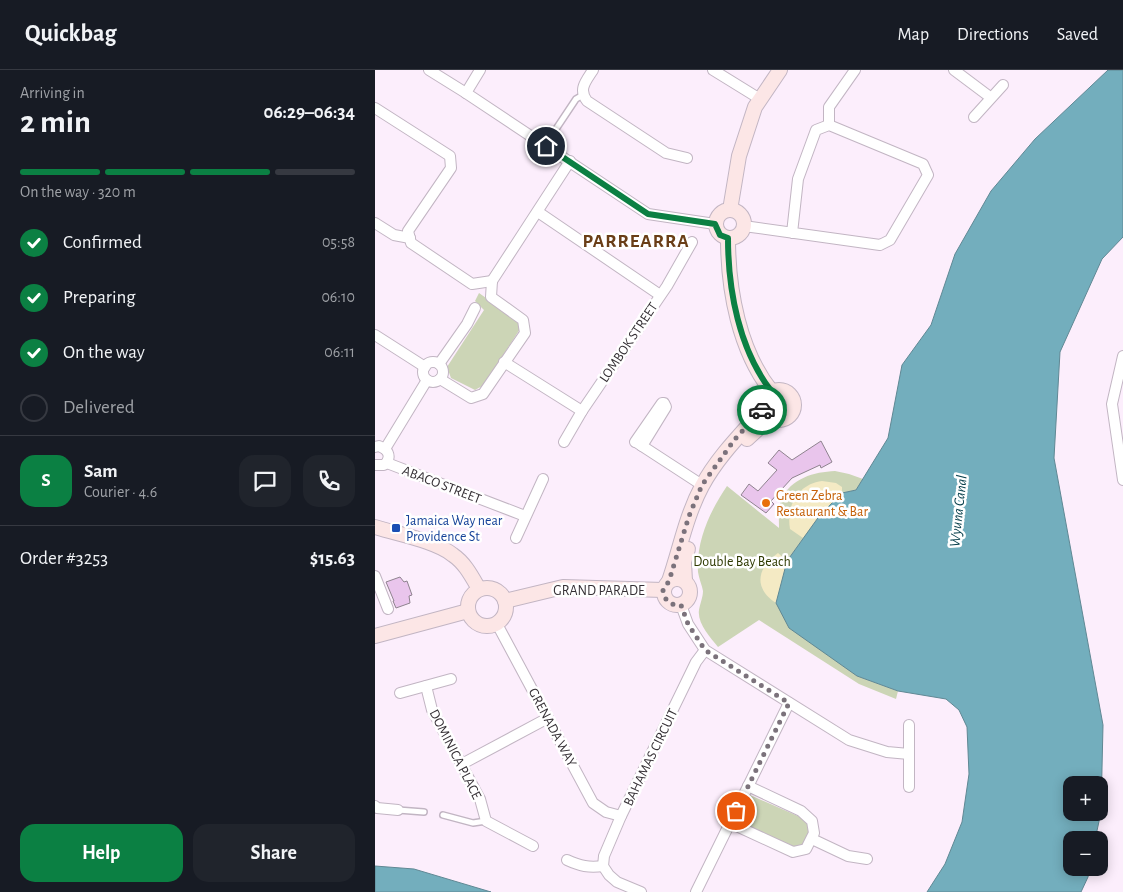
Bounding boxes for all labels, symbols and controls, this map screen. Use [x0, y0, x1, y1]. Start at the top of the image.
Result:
text: Quickbag [25, 22, 117, 46]
text: Map [898, 26, 929, 44]
text: Directions [957, 26, 1029, 44]
text: Saved [1057, 26, 1098, 44]
text: Arriving in [20, 85, 85, 101]
text: 06:29–06:34 [264, 103, 355, 122]
text: 2 min [20, 106, 91, 138]
pin [525, 125, 567, 167]
icon: home [532, 132, 560, 160]
text: On the way · 320 m [20, 184, 136, 200]
icon: check [20, 229, 48, 257]
district label: PARREARRA [582, 232, 690, 251]
text: Confirmed [63, 233, 142, 252]
text: 05:58 [322, 234, 355, 250]
icon: check [20, 284, 48, 312]
text: Preparing [63, 288, 136, 307]
text: 06:10 [321, 289, 355, 305]
street label: LOMBOK STREET [597, 300, 661, 385]
icon: check [20, 339, 48, 367]
text: On the way [63, 343, 145, 362]
text: 06:11 [324, 344, 355, 360]
courier [737, 385, 787, 435]
icon: car [748, 396, 776, 424]
text: Delivered [63, 398, 135, 417]
button: chat [239, 455, 291, 507]
button: phone [303, 455, 355, 507]
text: Sam [84, 462, 118, 481]
street label: ABACO STREET [400, 463, 483, 506]
text: S [41, 471, 51, 490]
water label: Wyuna Canal [947, 474, 970, 548]
text: Courier · 4.6 [84, 484, 157, 500]
place label: Green Zebra Restaurant & Bar [776, 489, 868, 519]
marker: Green Zebra Restaurant & Bar [760, 497, 772, 509]
place label: Jamaica Way near Providence St [406, 514, 503, 544]
marker: Jamaica Way near Providence St [390, 522, 402, 534]
text: Order #3253 [20, 549, 108, 568]
text: $15.63 [310, 549, 355, 568]
park label: Double Bay Beach [693, 555, 791, 569]
street label: GRAND PARADE [553, 584, 645, 598]
street label: GRENADA WAY [526, 686, 579, 770]
street label: BAHAMAS CIRCUIT [621, 706, 681, 808]
street label: DOMINICA PLACE [427, 707, 484, 802]
map controls [1063, 776, 1108, 876]
button: + [1063, 776, 1108, 821]
pin [715, 790, 757, 832]
icon: bag [722, 797, 750, 825]
button: Help [20, 824, 183, 882]
button: Share [193, 824, 355, 882]
button: − [1063, 831, 1108, 876]

